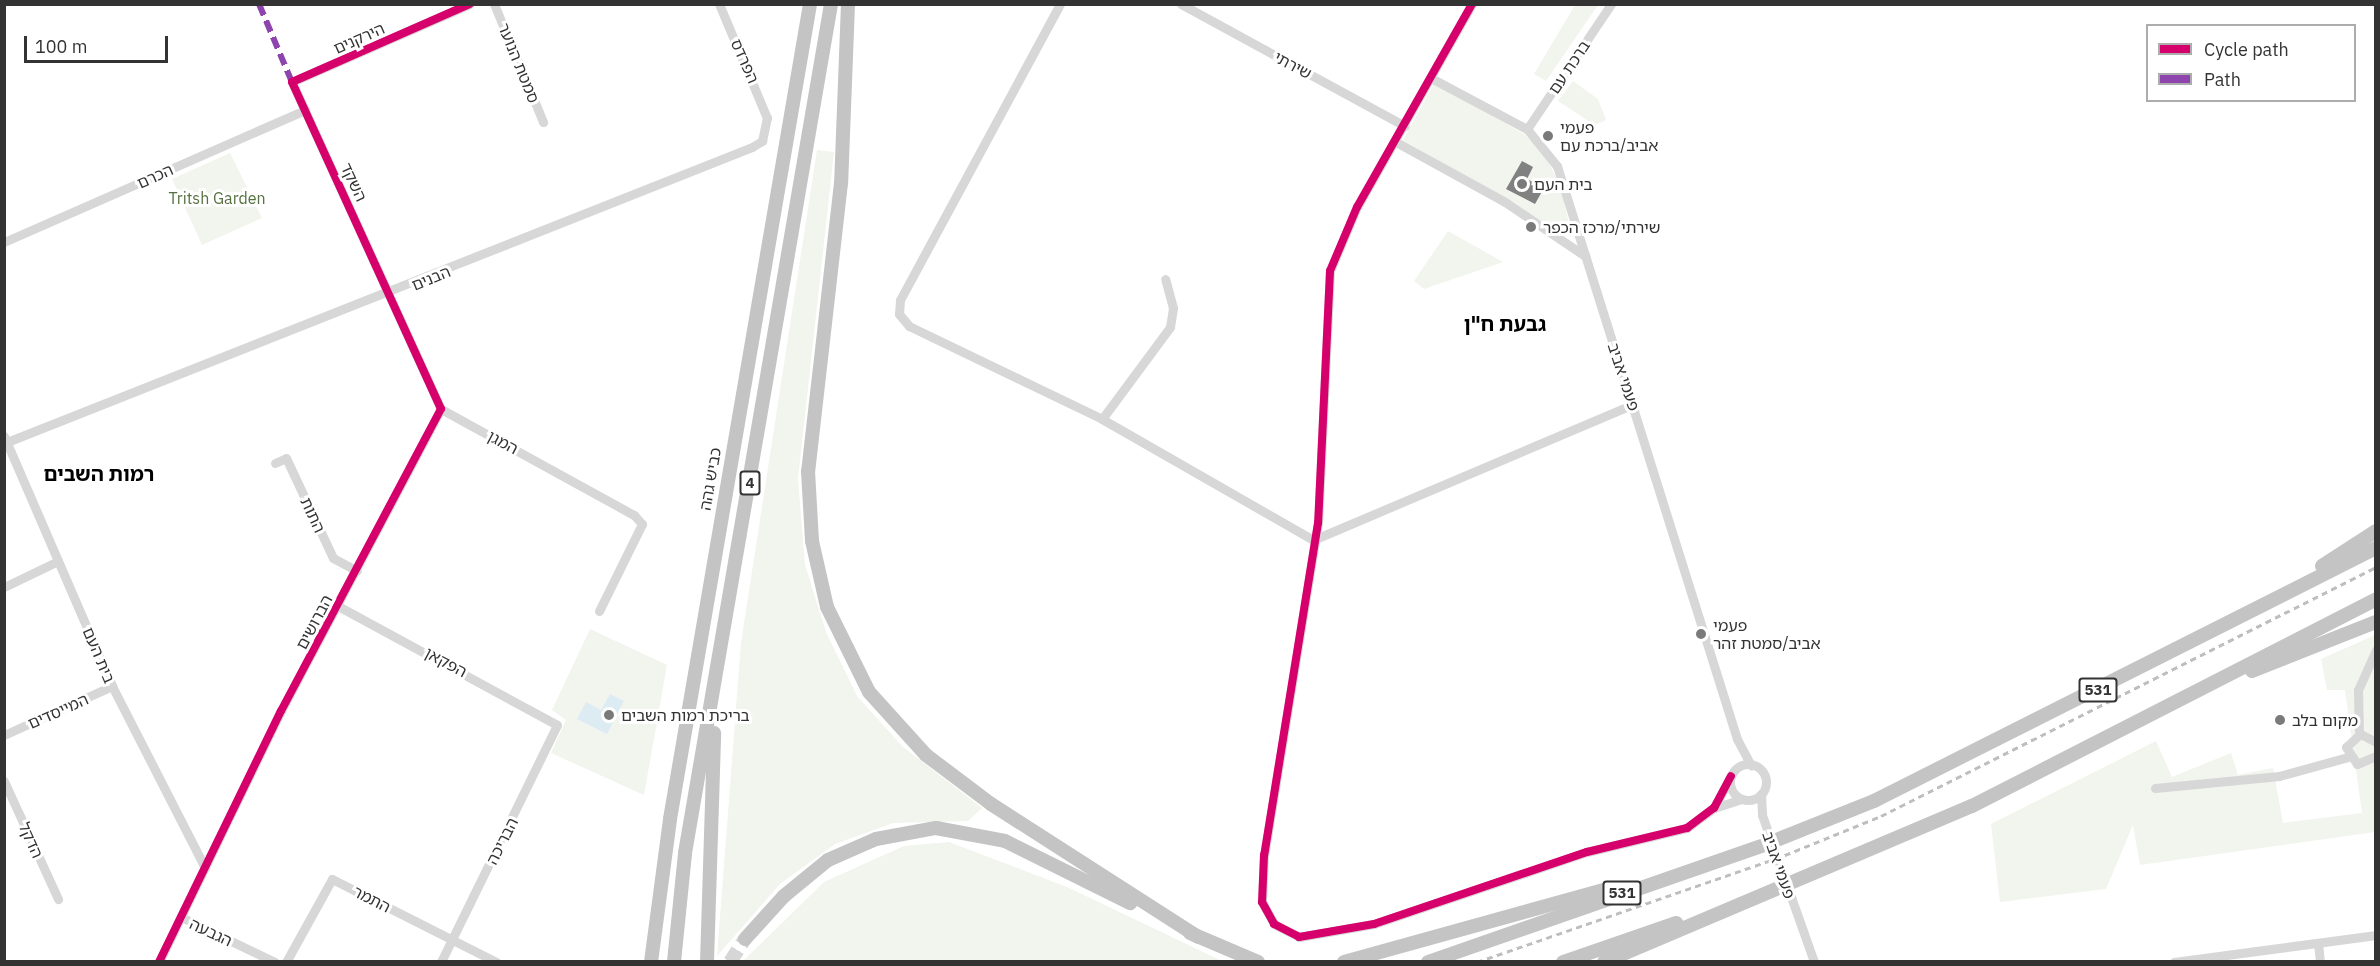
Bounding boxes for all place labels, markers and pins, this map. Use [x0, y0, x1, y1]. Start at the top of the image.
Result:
place label: פעמי אביב/ברכת עם [1560, 117, 1658, 155]
marker: פעמי אביב/ברכת עם [1541, 129, 1555, 143]
place label: בית העם [1534, 174, 1593, 194]
marker: בית העם [1515, 177, 1529, 191]
place label: שירתי/מרכז הכפר [1543, 217, 1660, 237]
marker: שירתי/מרכז הכפר [1524, 220, 1538, 234]
place label: פעמי אביב/סמטת זהר [1713, 615, 1821, 653]
marker: פעמי אביב/סמטת זהר [1694, 627, 1708, 641]
place label: בריכת רמות השבים [621, 705, 750, 725]
marker: בריכת רמות השבים [602, 708, 616, 722]
place label: מקום בלב [2292, 710, 2358, 730]
marker: מקום בלב [2273, 713, 2287, 727]

